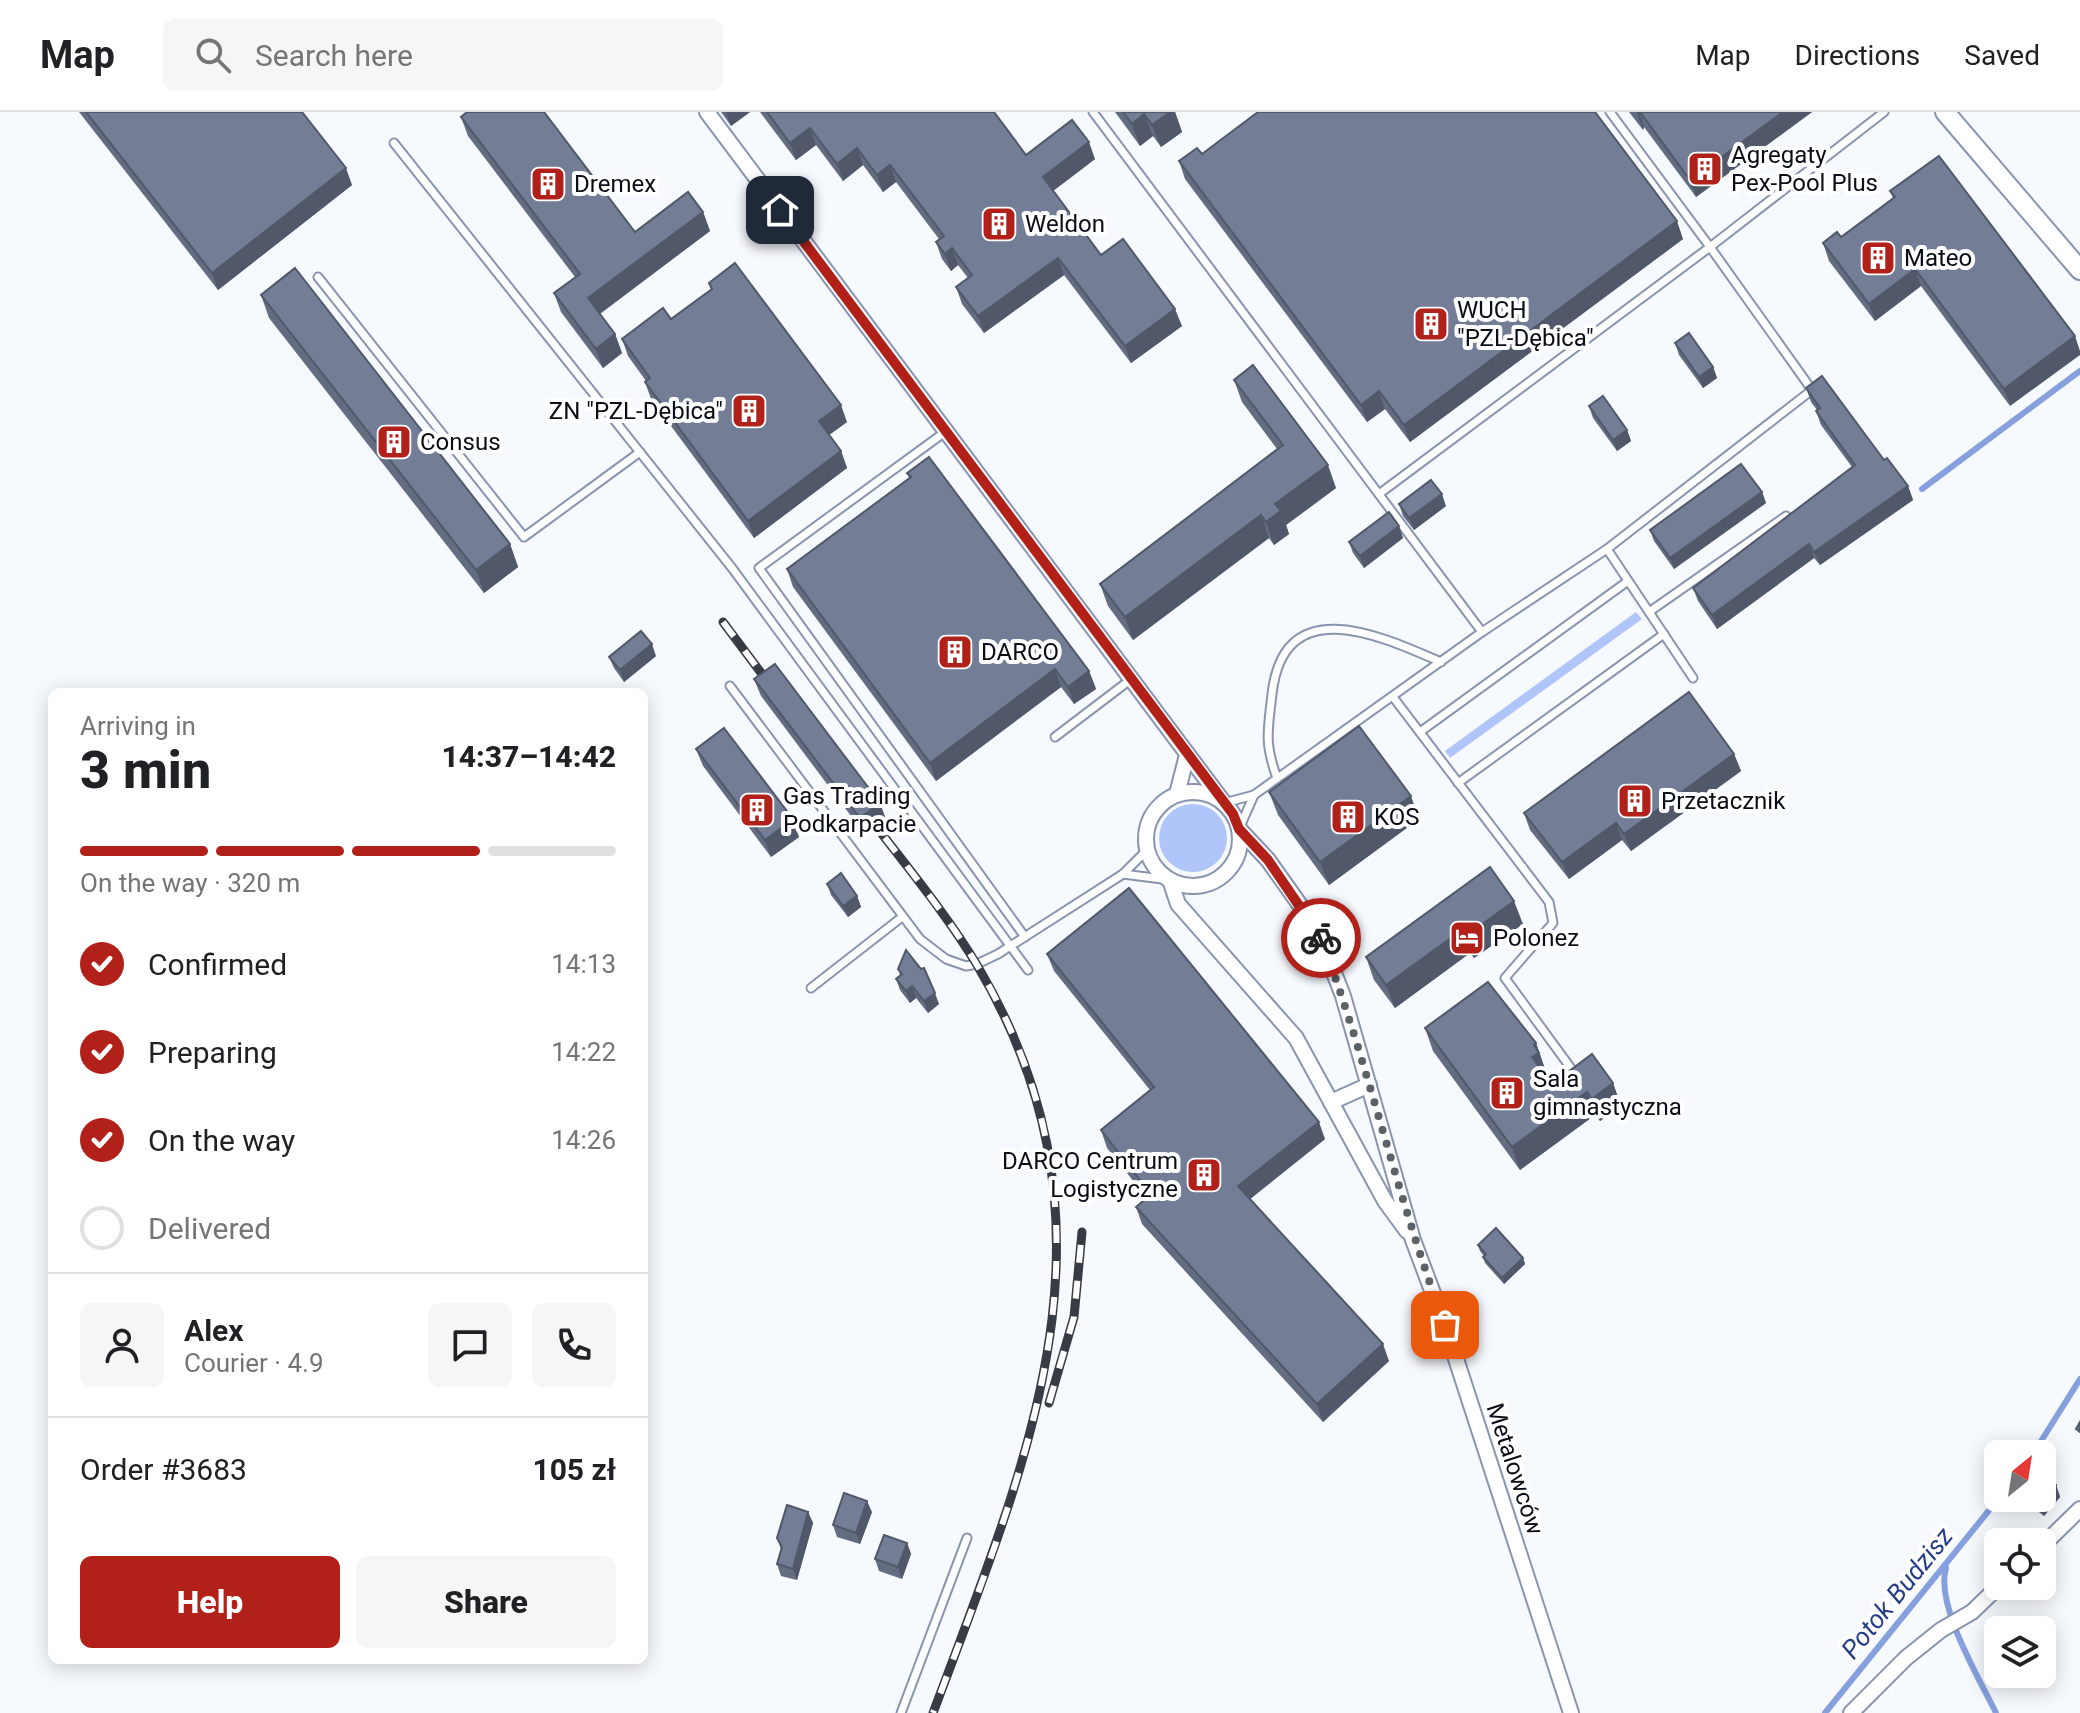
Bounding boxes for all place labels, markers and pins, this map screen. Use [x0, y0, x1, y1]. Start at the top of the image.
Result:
place label: Agregaty Pex-Pool Plus [1731, 141, 1878, 197]
building icon: Agregaty Pex-Pool Plus [1686, 150, 1724, 188]
building icon: Dremex [529, 165, 567, 203]
place label: Dremex [574, 170, 656, 198]
pin [746, 176, 814, 244]
building icon: Weldon [980, 205, 1018, 243]
place label: Weldon [1025, 210, 1105, 238]
building icon: Mateo [1859, 239, 1897, 277]
place label: Mateo [1904, 244, 1972, 272]
place label: WUCH "PZL-Dębica" [1457, 296, 1594, 352]
building icon: WUCH "PZL-Dębica" [1412, 305, 1450, 343]
building icon: ZN "PZL-Dębica" [730, 392, 768, 430]
place label: ZN "PZL-Dębica" [549, 397, 723, 425]
building icon: Consus [375, 423, 413, 461]
place label: Consus [420, 428, 501, 456]
building icon: DARCO [936, 633, 974, 671]
place label: DARCO [981, 638, 1059, 666]
place label: Gas Trading Podkarpacie [783, 782, 916, 838]
building icon: Przetacznik [1616, 782, 1654, 820]
place label: Przetacznik [1661, 787, 1786, 815]
building icon: Gas Trading Podkarpacie [738, 791, 776, 829]
building icon: KOS [1329, 798, 1367, 836]
place label: KOS [1374, 803, 1419, 831]
hotel icon: Polonez [1448, 919, 1486, 957]
place label: Polonez [1493, 924, 1579, 952]
place label: Sala gimnastyczna [1533, 1065, 1682, 1121]
building icon: Sala gimnastyczna [1488, 1074, 1526, 1112]
place label: DARCO Centrum Logistyczne [1002, 1147, 1178, 1203]
building icon: DARCO Centrum Logistyczne [1185, 1156, 1223, 1194]
pin [1411, 1291, 1479, 1359]

